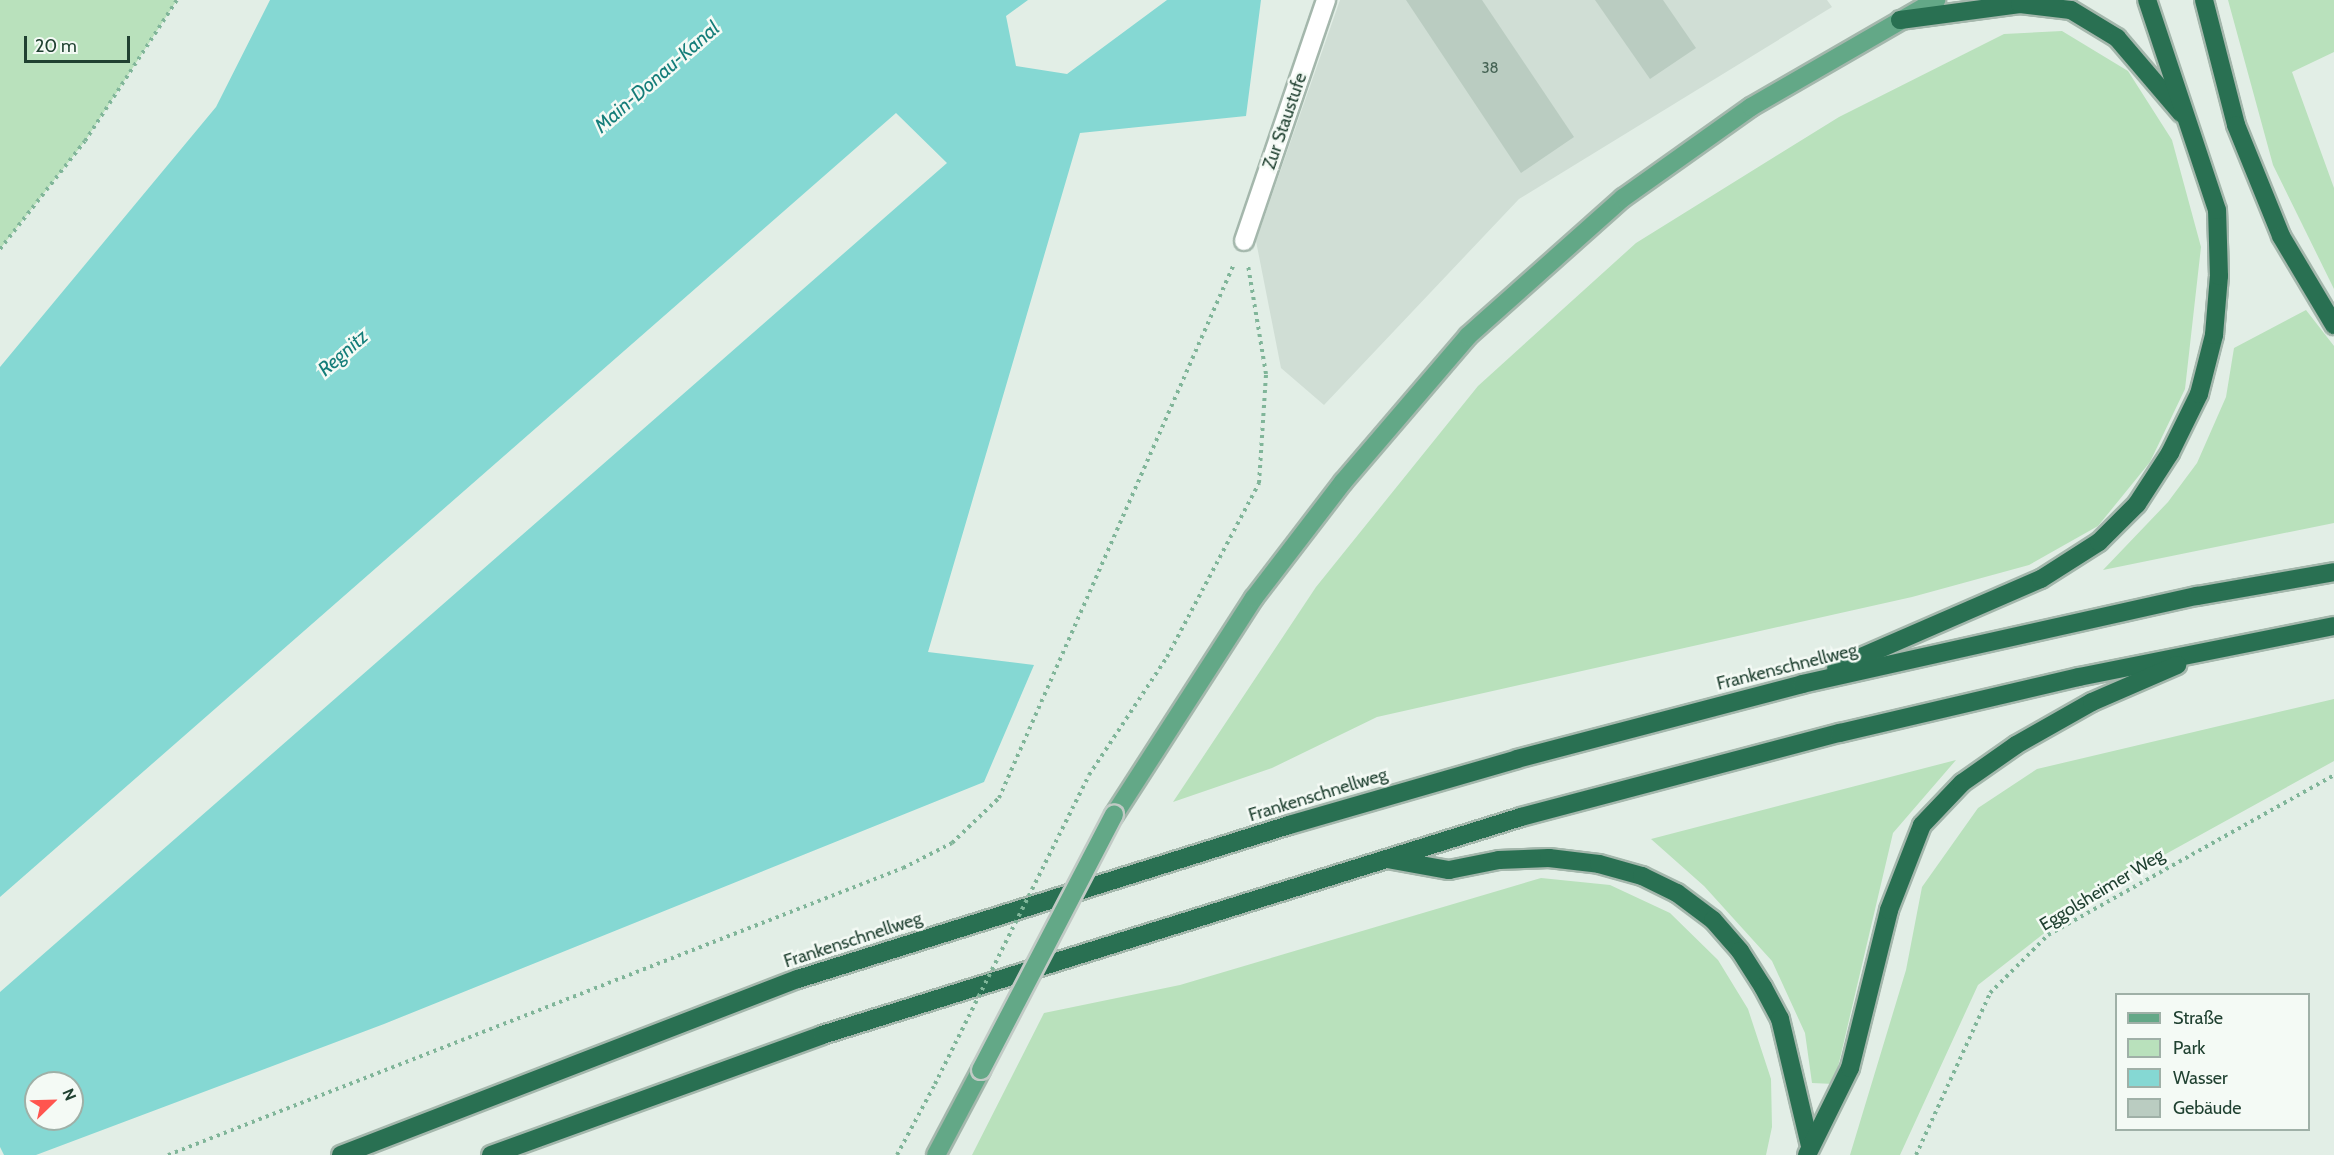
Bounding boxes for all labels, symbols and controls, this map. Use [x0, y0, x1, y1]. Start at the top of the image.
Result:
water label: Main-Donau-Kanal [589, 16, 725, 138]
scale bar [27, 24, 134, 62]
text: 20 m [35, 35, 77, 57]
house number: 38 [1481, 60, 1499, 78]
street label: Zur Staustufe [1258, 70, 1312, 172]
water label: Regnitz [313, 325, 373, 381]
street label: Frankenschnellweg [1715, 639, 1859, 695]
street label: Frankenschnellweg [1246, 764, 1390, 826]
street label: Eggolsheimer Weg [2036, 844, 2168, 936]
street label: Frankenschnellweg [781, 907, 925, 973]
legend [2115, 993, 2310, 1131]
text: Straße [2173, 1007, 2223, 1029]
text: Park [2173, 1037, 2205, 1059]
text: Wasser [2173, 1067, 2228, 1089]
north arrow [24, 1071, 84, 1131]
text: N [58, 1086, 80, 1103]
text: Gebäude [2173, 1097, 2242, 1119]

